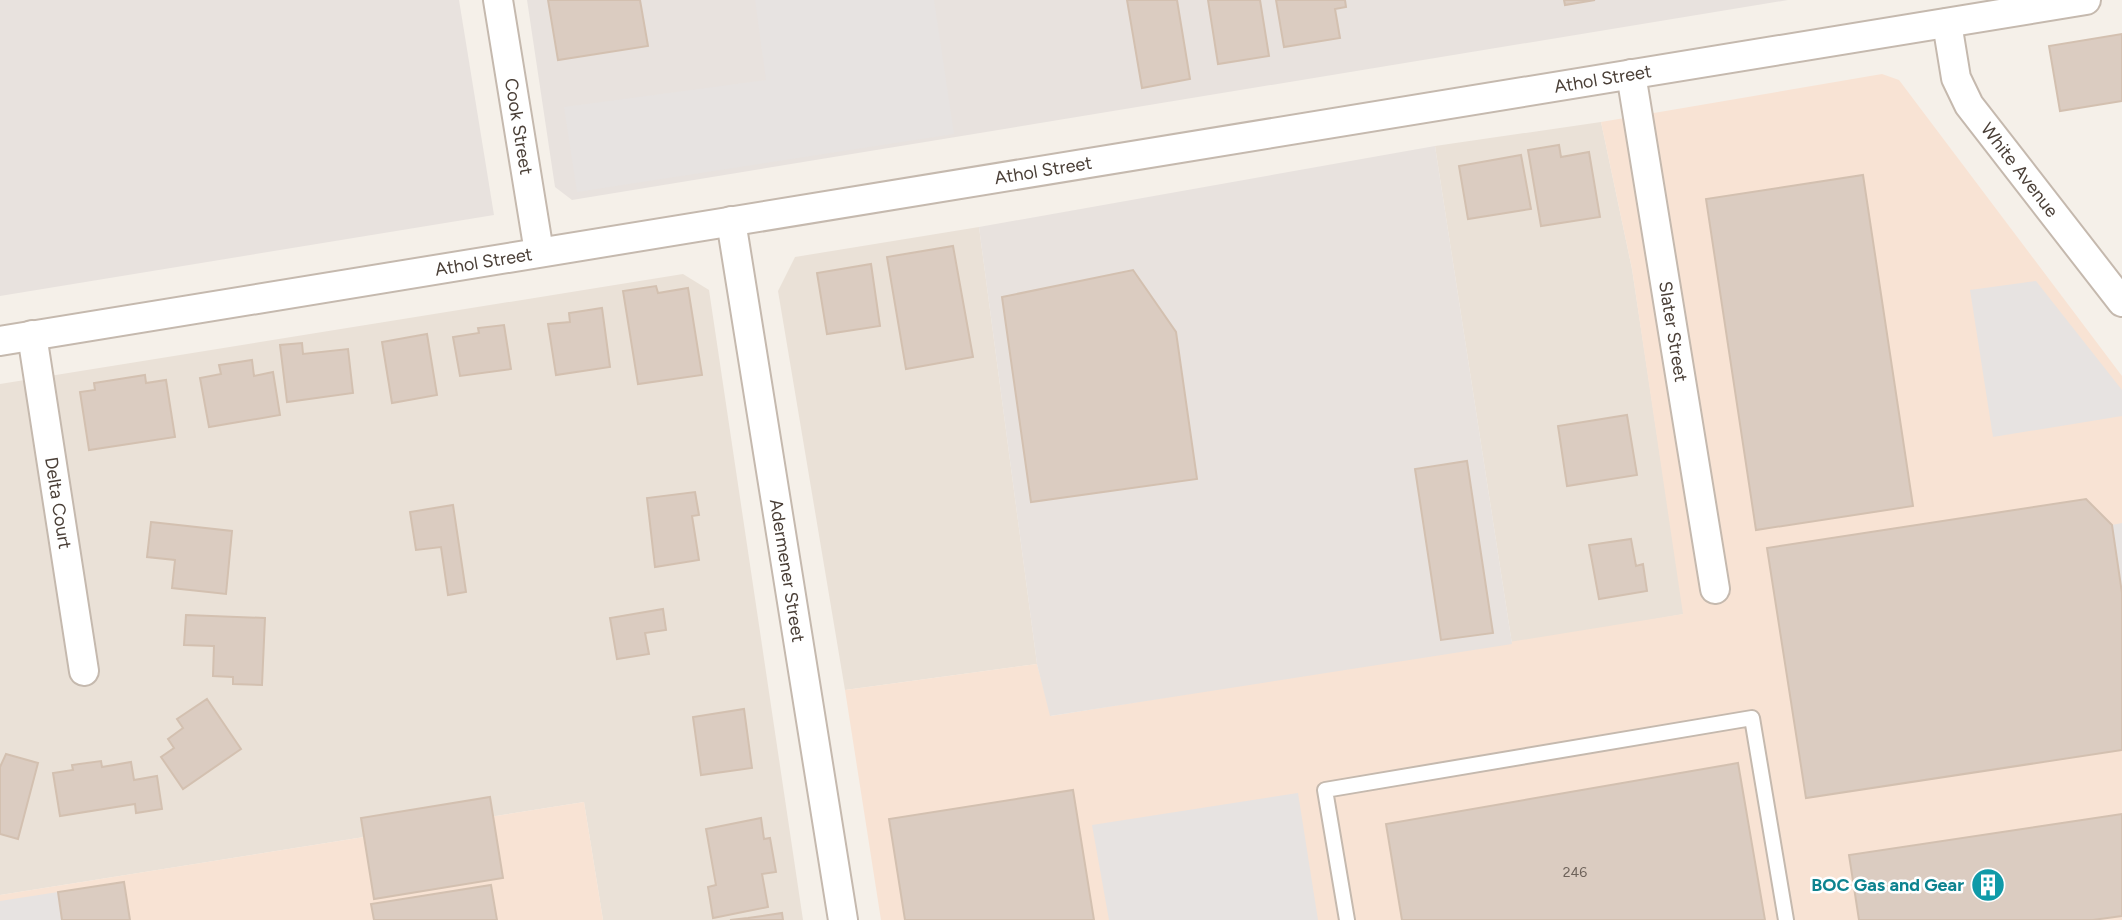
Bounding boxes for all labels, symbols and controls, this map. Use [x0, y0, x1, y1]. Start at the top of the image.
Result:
street label: Athol Street [1552, 60, 1653, 98]
street label: Cook Street [500, 76, 537, 176]
street label: White Avenue [1976, 118, 2063, 222]
street label: Athol Street [993, 152, 1094, 189]
street label: Athol Street [433, 243, 534, 281]
street label: Slater Street [1654, 280, 1692, 384]
street label: Delta Court [40, 455, 76, 551]
street label: Adermener Street [765, 497, 809, 644]
house number: 246 [1563, 864, 1587, 881]
building icon: BOC Gas and Gear [1969, 866, 2007, 904]
place label: BOC Gas and Gear [1811, 874, 1964, 896]

